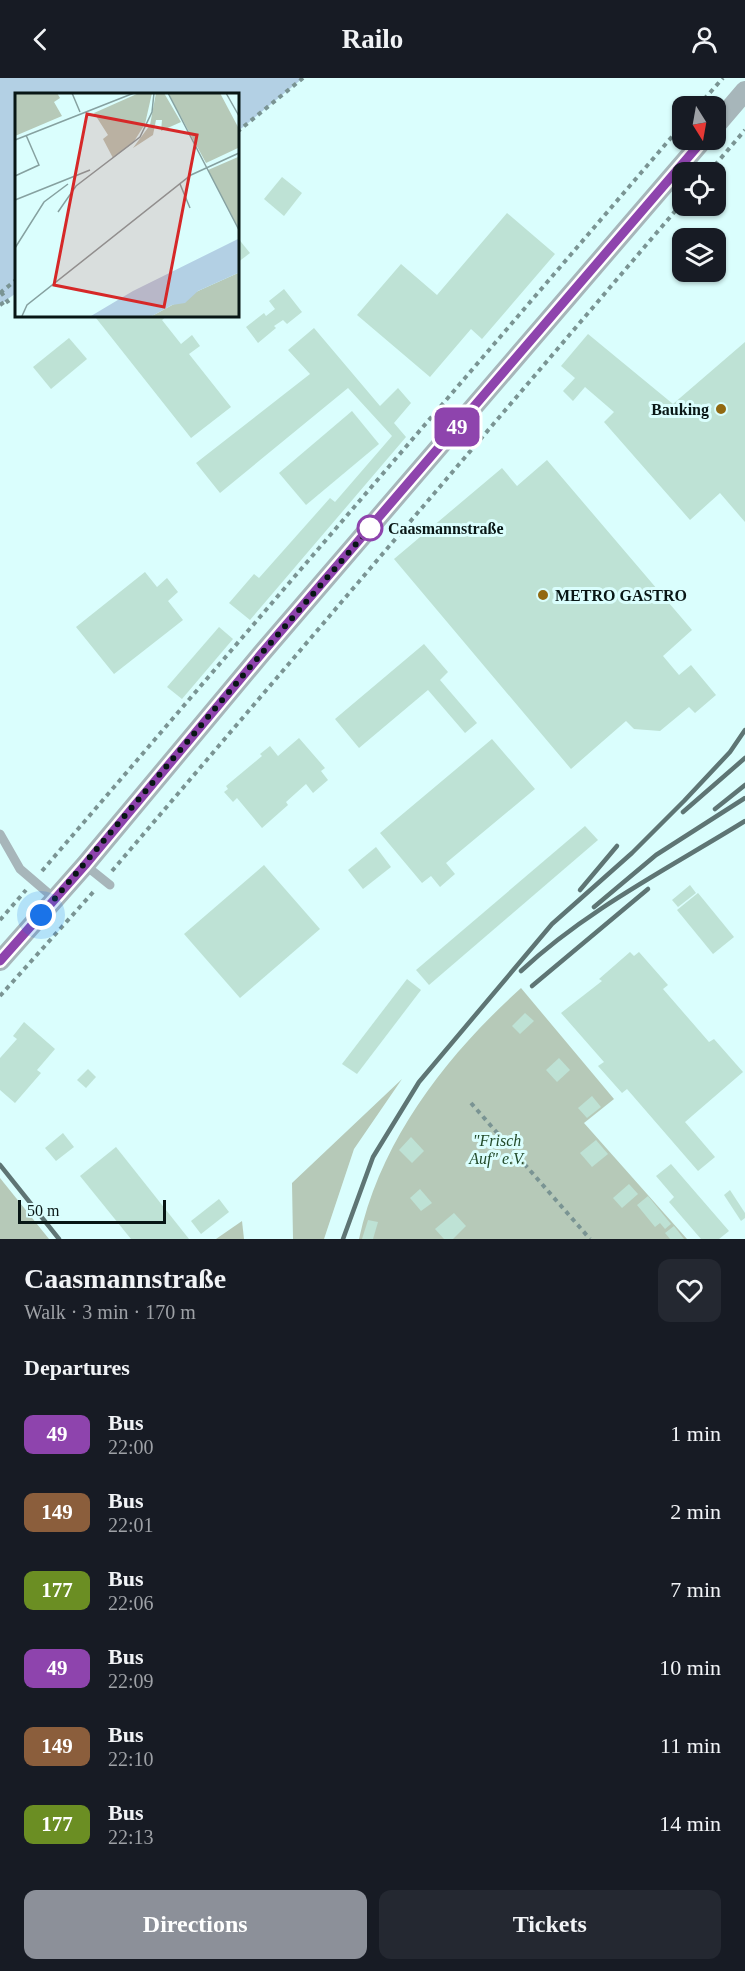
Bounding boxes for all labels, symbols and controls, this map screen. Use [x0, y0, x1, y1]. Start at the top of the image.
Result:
icon: back [24, 23, 57, 56]
icon: person [688, 23, 721, 56]
text: Railo [342, 24, 403, 54]
inset map [15, 93, 238, 316]
north arrow [672, 96, 726, 150]
map controls [672, 96, 726, 282]
button: locate [672, 162, 726, 216]
button: layers [672, 228, 726, 282]
place label: Bauking [651, 401, 709, 419]
marker: Bauking [714, 402, 728, 416]
line badge: 49 [430, 408, 484, 446]
text: 49 [447, 415, 468, 439]
marker: Caasmannstraße [357, 515, 383, 541]
place label: Caasmannstraße [388, 520, 504, 537]
place label: METRO GASTRO [555, 587, 687, 604]
marker: METRO GASTRO [536, 588, 550, 602]
your location [26, 900, 56, 930]
park label: "Frisch Auf" e.V. [468, 1132, 525, 1168]
scale bar [18, 1197, 166, 1224]
text: 50 m [27, 1202, 59, 1219]
button: heart [658, 1259, 721, 1322]
text: Caasmannstraße [24, 1263, 226, 1294]
text: Walk · 3 min · 170 m [24, 1301, 196, 1323]
text: Departures [24, 1355, 130, 1380]
text: Bus [108, 1410, 143, 1435]
text: 1 min [670, 1421, 721, 1446]
text: 49 [47, 1422, 68, 1446]
text: 22:00 [108, 1436, 154, 1458]
text: Bus [108, 1488, 143, 1513]
text: 2 min [670, 1499, 721, 1524]
text: 149 [41, 1500, 73, 1524]
text: 22:01 [108, 1514, 154, 1536]
text: Bus [108, 1566, 143, 1591]
text: 7 min [670, 1577, 721, 1602]
text: 177 [41, 1578, 73, 1602]
text: 22:06 [108, 1592, 154, 1614]
text: Bus [108, 1644, 143, 1669]
text: 10 min [659, 1655, 721, 1680]
text: 49 [47, 1656, 68, 1680]
text: 22:09 [108, 1670, 154, 1692]
text: Bus [108, 1722, 143, 1747]
text: 11 min [660, 1733, 721, 1758]
text: 149 [41, 1734, 73, 1758]
text: 22:10 [108, 1748, 154, 1770]
text: Bus [108, 1800, 143, 1825]
text: 14 min [659, 1811, 721, 1836]
text: 177 [41, 1812, 73, 1836]
text: 22:13 [108, 1826, 154, 1848]
button: Directions [24, 1890, 367, 1959]
button: Tickets [379, 1890, 721, 1959]

